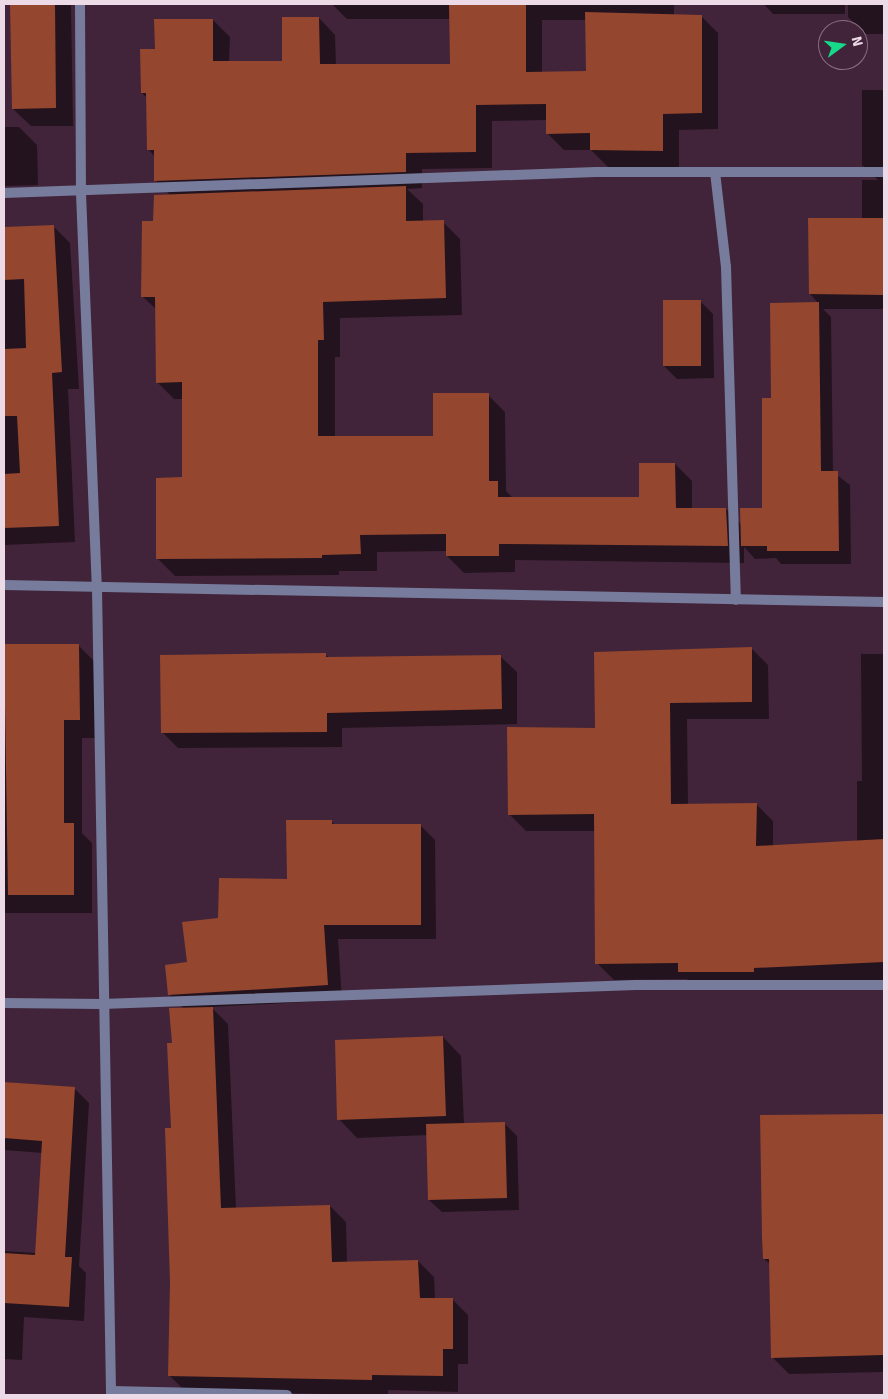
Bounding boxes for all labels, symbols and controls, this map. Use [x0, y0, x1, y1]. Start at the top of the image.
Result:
north arrow [818, 20, 868, 70]
text: N [848, 35, 866, 48]

